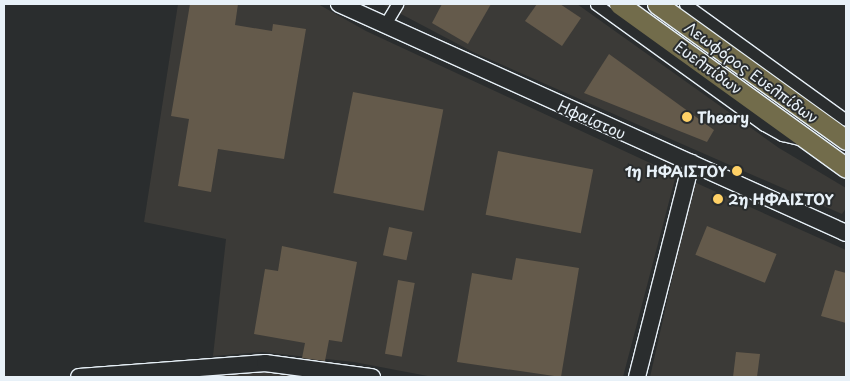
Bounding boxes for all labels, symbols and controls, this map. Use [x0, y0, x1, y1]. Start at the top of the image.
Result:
street label: Λεωφόρος Ευελπίδων [682, 18, 822, 126]
street label: Ευελπίδων [672, 37, 746, 97]
street label: Ηφαίστου [555, 96, 629, 142]
place label: Theory [697, 108, 749, 126]
marker: Theory [681, 111, 693, 123]
place label: 1η ΗΦΑΙΣΤΟΥ [624, 162, 727, 180]
marker: 1η ΗΦΑΙΣΤΟΥ [731, 165, 743, 177]
place label: 2η ΗΦΑΙΣΤΟΥ [728, 190, 834, 208]
marker: 2η ΗΦΑΙΣΤΟΥ [712, 193, 724, 205]

